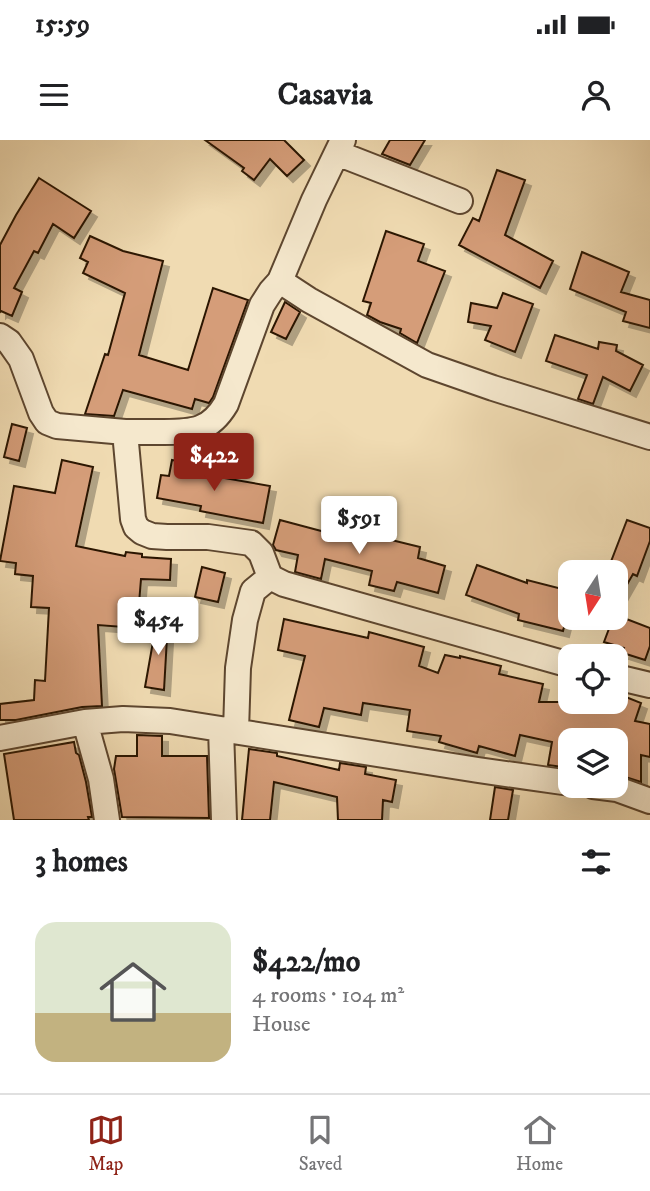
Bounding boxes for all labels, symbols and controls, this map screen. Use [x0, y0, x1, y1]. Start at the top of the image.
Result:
text: 15:59 [35, 8, 90, 41]
text: Casavia [278, 75, 372, 115]
icon: menu [35, 76, 73, 114]
icon: person [577, 76, 615, 114]
pin: $422 [173, 434, 255, 493]
text: $422 [190, 441, 238, 470]
pin: $591 [318, 496, 400, 556]
text: $591 [337, 504, 381, 533]
north arrow [558, 560, 628, 630]
map controls [558, 560, 628, 798]
pin: $454 [117, 598, 199, 657]
text: $454 [133, 605, 183, 634]
button: locate [558, 644, 628, 714]
button: layers [558, 728, 628, 798]
icon: filters [577, 843, 615, 881]
text: 3 homes [35, 844, 128, 881]
text: $422/mo [252, 944, 360, 981]
icon: home [91, 950, 175, 1034]
text: 4 rooms · 104 m² [252, 981, 404, 1010]
text: House [252, 1010, 310, 1039]
tab: Map [87, 1111, 125, 1176]
tab: Saved [299, 1111, 342, 1176]
tab: Home [516, 1111, 563, 1176]

